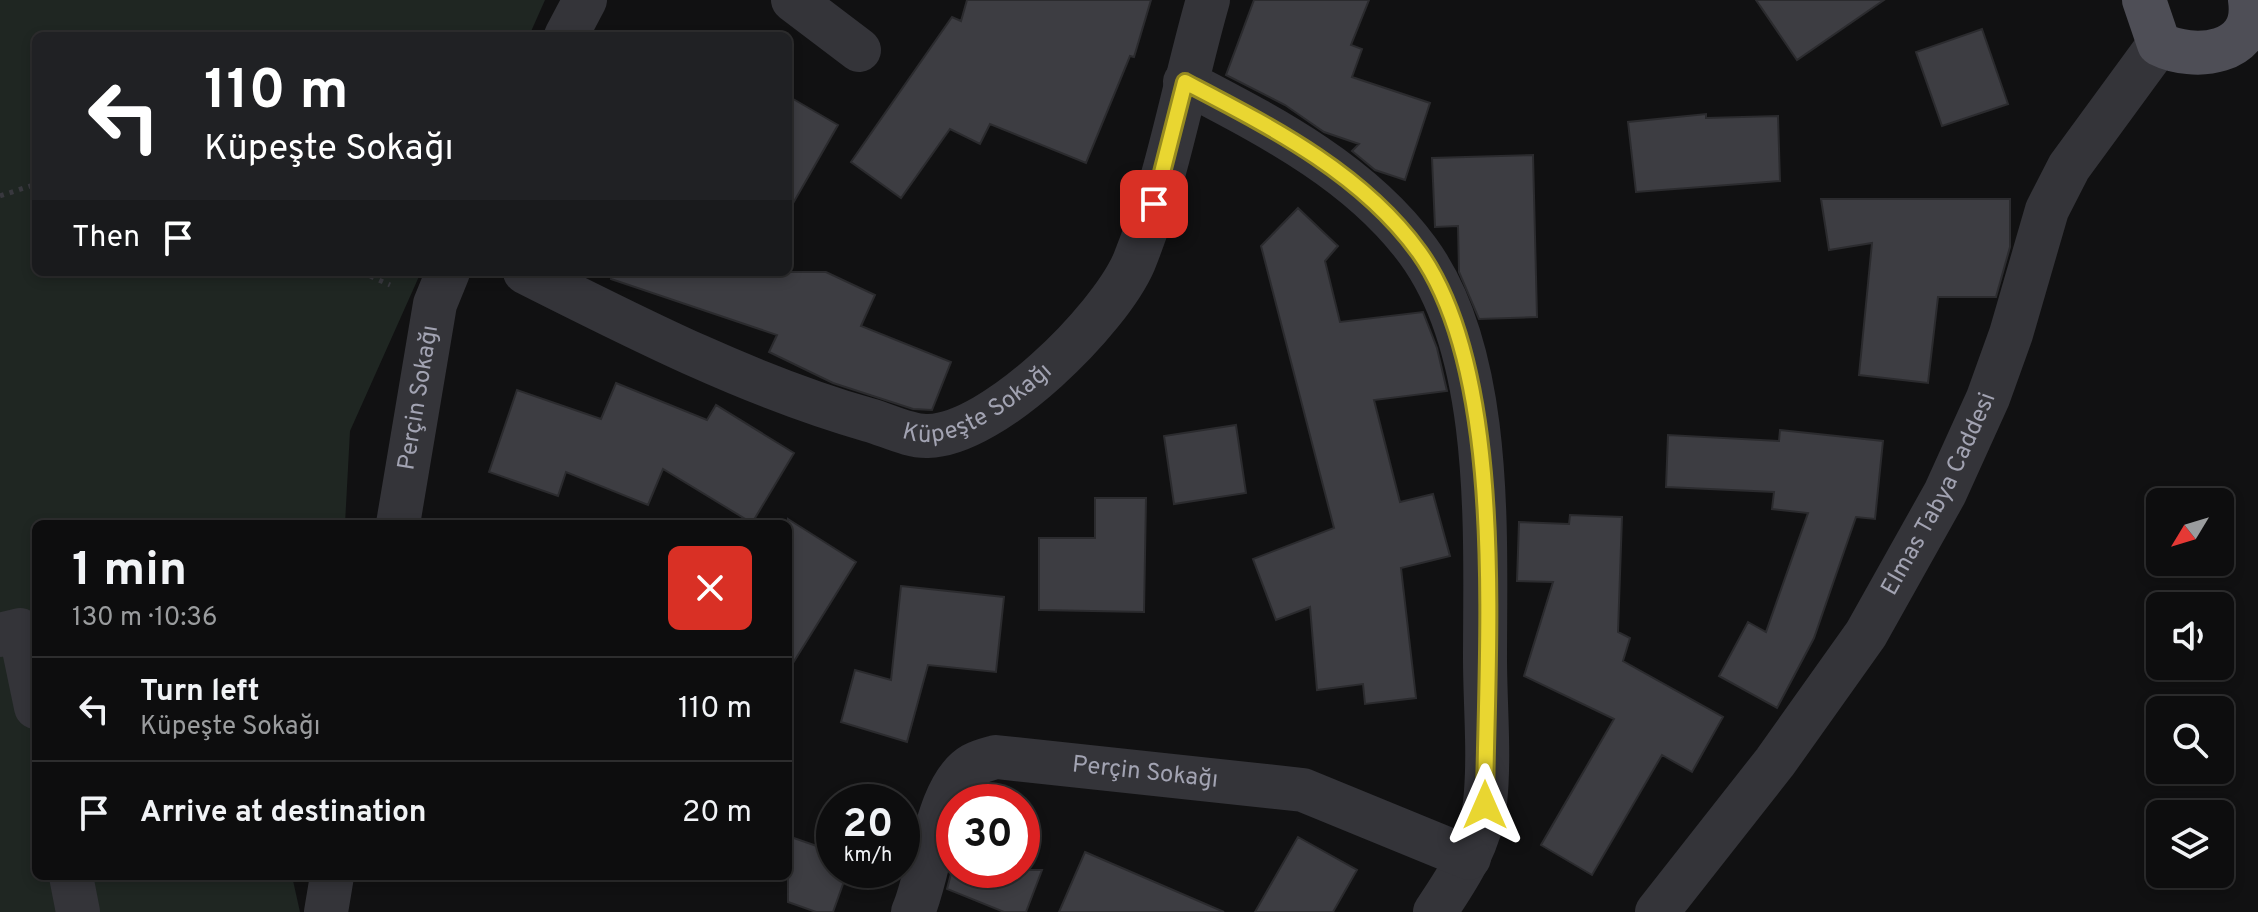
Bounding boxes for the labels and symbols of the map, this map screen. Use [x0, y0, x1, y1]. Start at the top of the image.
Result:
pin [1120, 170, 1188, 238]
street label: Perçin Sokağı [392, 323, 446, 473]
street label: Küpeşte Sokağı [899, 357, 1059, 451]
street label: Elmas Tabya Caddesi [1875, 389, 2004, 601]
north arrow [2146, 488, 2234, 576]
street label: Perçin Sokağı [1071, 750, 1220, 796]
position arrow [1443, 763, 1527, 847]
speed limit sign: 30 [936, 784, 1040, 888]

